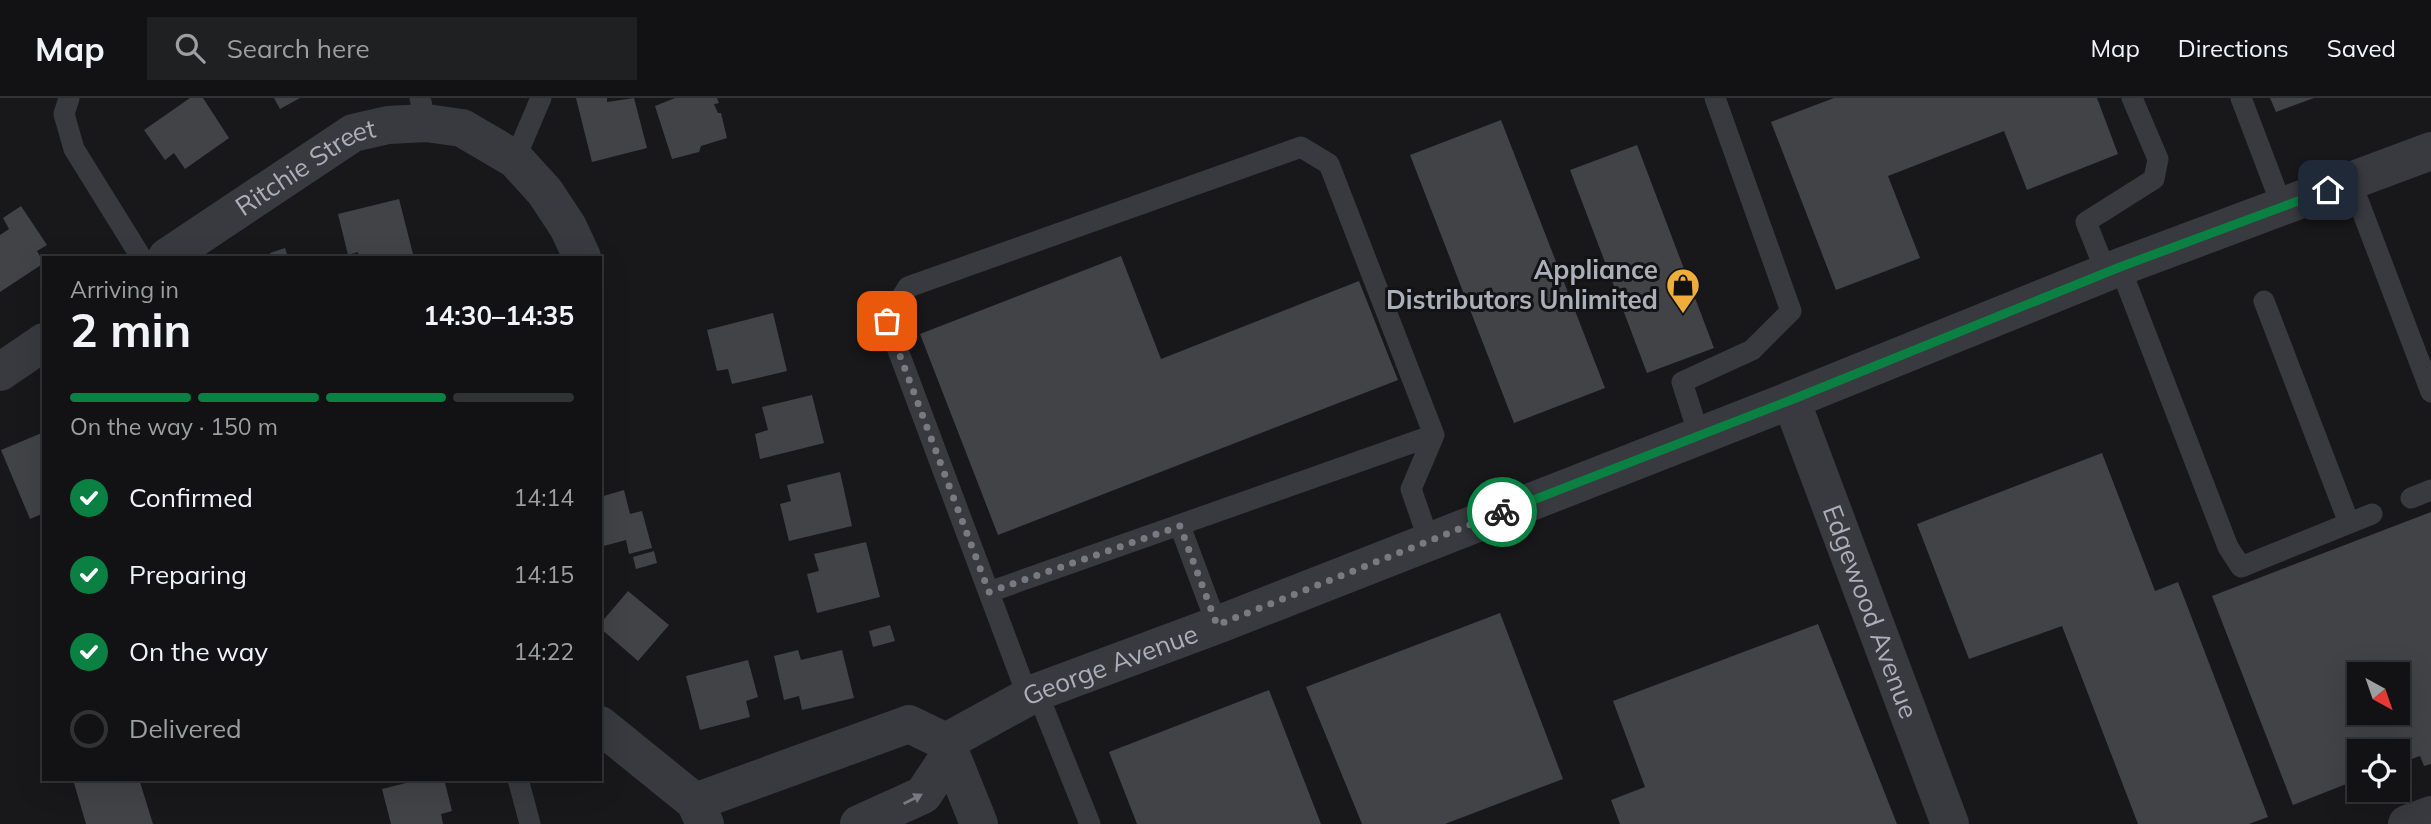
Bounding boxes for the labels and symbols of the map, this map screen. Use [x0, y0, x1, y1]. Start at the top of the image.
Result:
street label: Ritchie Street [229, 111, 379, 223]
pin [2298, 160, 2358, 220]
place label: Appliance Distributors Unlimited [1386, 253, 1658, 316]
shop icon: Appliance Distributors Unlimited [1664, 266, 1702, 315]
pin [857, 291, 917, 351]
courier [1467, 477, 1537, 547]
street label: Edgewood Avenue [1816, 500, 1926, 723]
street label: George Avenue [1016, 617, 1202, 713]
north arrow [2347, 662, 2410, 724]
one-way arrow [904, 793, 924, 805]

